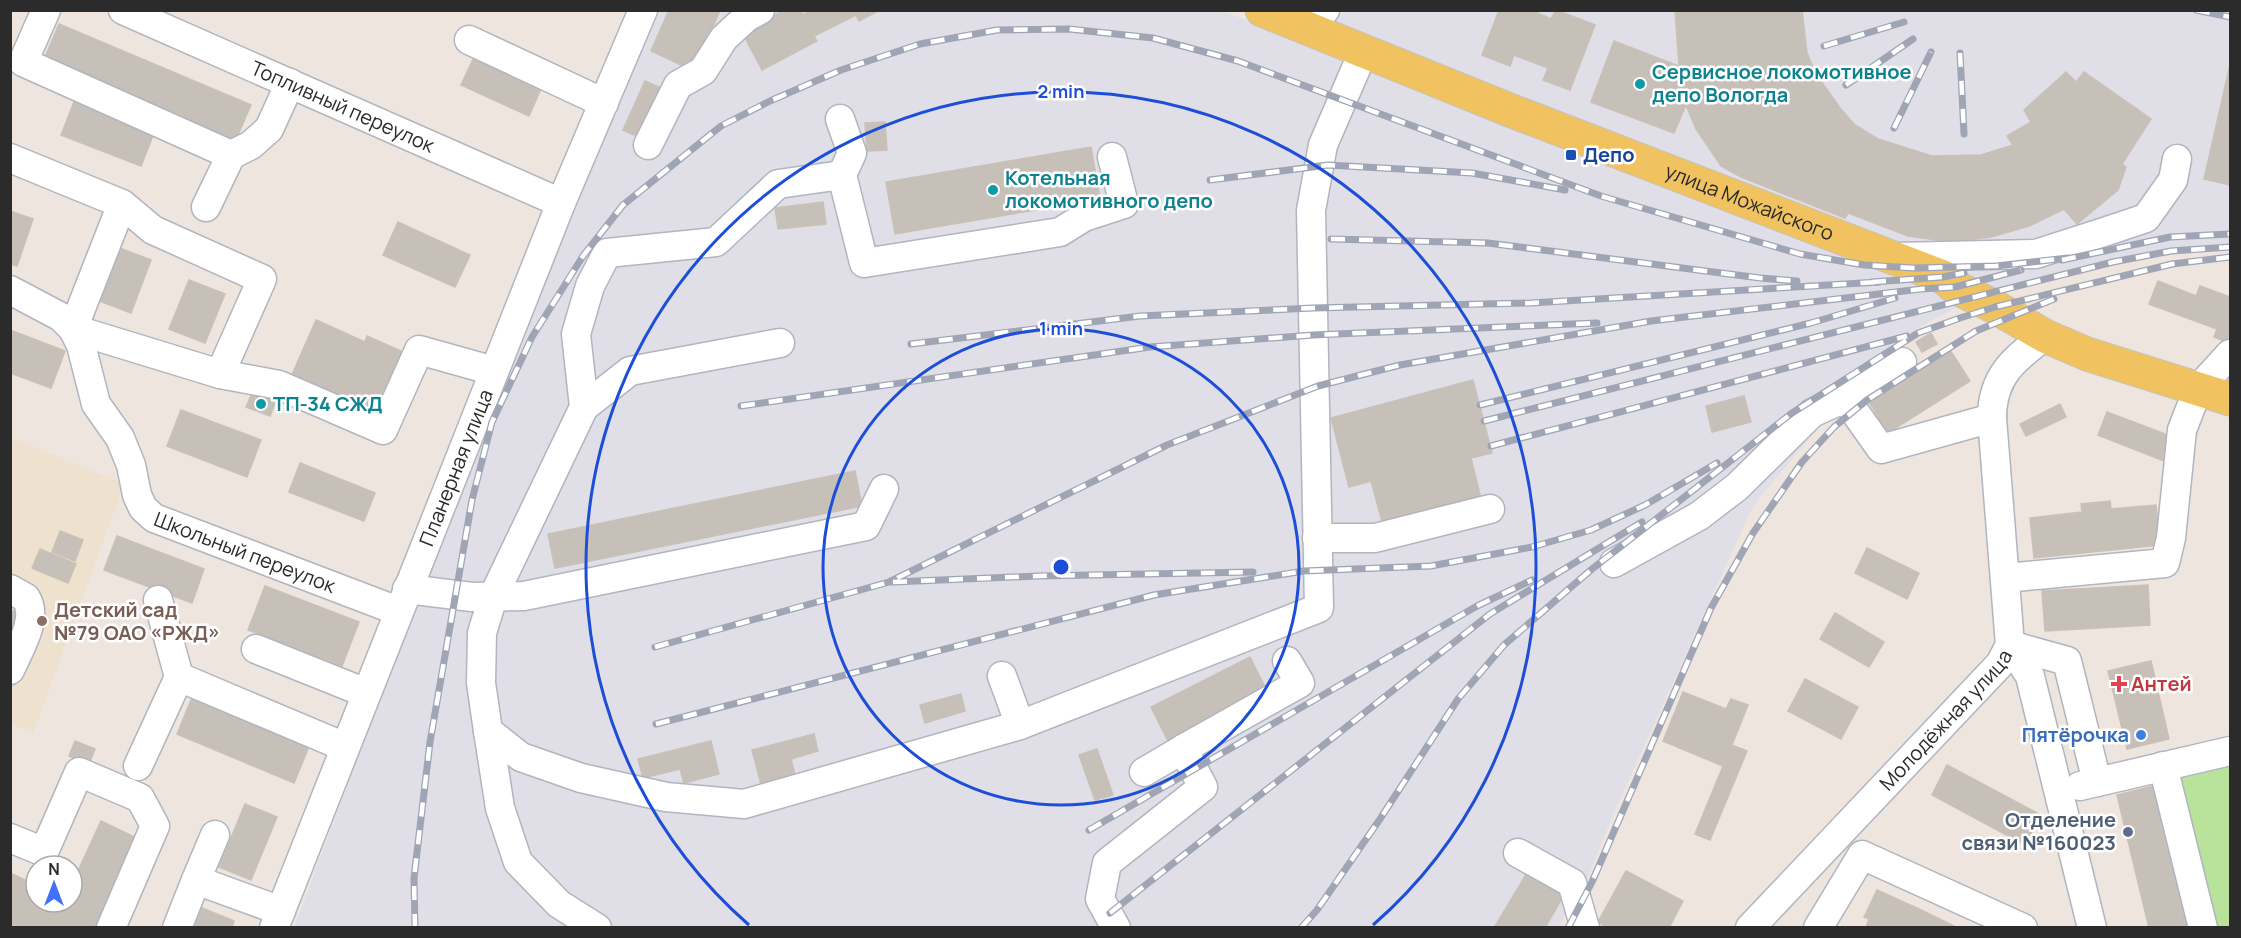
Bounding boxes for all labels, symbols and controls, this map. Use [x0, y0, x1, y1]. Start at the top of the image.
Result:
street label: Топливный переулок [247, 54, 440, 159]
place label: Сервисное локомотивное депо Вологда [1652, 58, 1912, 108]
marker: Сервисное локомотивное депо Вологда [1633, 77, 1647, 91]
text: 2 min [1038, 79, 1084, 103]
place label: Депо [1583, 141, 1635, 168]
marker: Депо [1564, 148, 1578, 162]
street label: улица Можайского [1661, 157, 1838, 247]
place label: Котельная локомотивного депо [1005, 164, 1213, 214]
marker: Котельная локомотивного депо [986, 183, 1000, 197]
text: 1 min [1039, 316, 1083, 340]
street label: Планерная улица [413, 385, 499, 550]
place label: ТП-34 СЖД [273, 390, 383, 417]
marker: ТП-34 СЖД [254, 397, 268, 411]
street label: Школьный переулок [150, 505, 340, 599]
centre of rings [1051, 557, 1071, 577]
place label: Детский сад №79 ОАО «РЖД» [54, 596, 220, 646]
marker: Детский сад №79 ОАО «РЖД» [35, 614, 49, 628]
street label: Молодёжная улица [1873, 645, 2018, 796]
place label: Антей [2131, 670, 2192, 697]
marker: Антей [2112, 677, 2126, 691]
place label: Пятёрочка [2022, 721, 2129, 748]
marker: Пятёрочка [2134, 728, 2148, 742]
place label: Отделение связи №160023 [1961, 806, 2116, 856]
marker: Отделение связи №160023 [2121, 825, 2135, 839]
north arrow [24, 854, 84, 914]
text: N [48, 858, 60, 880]

